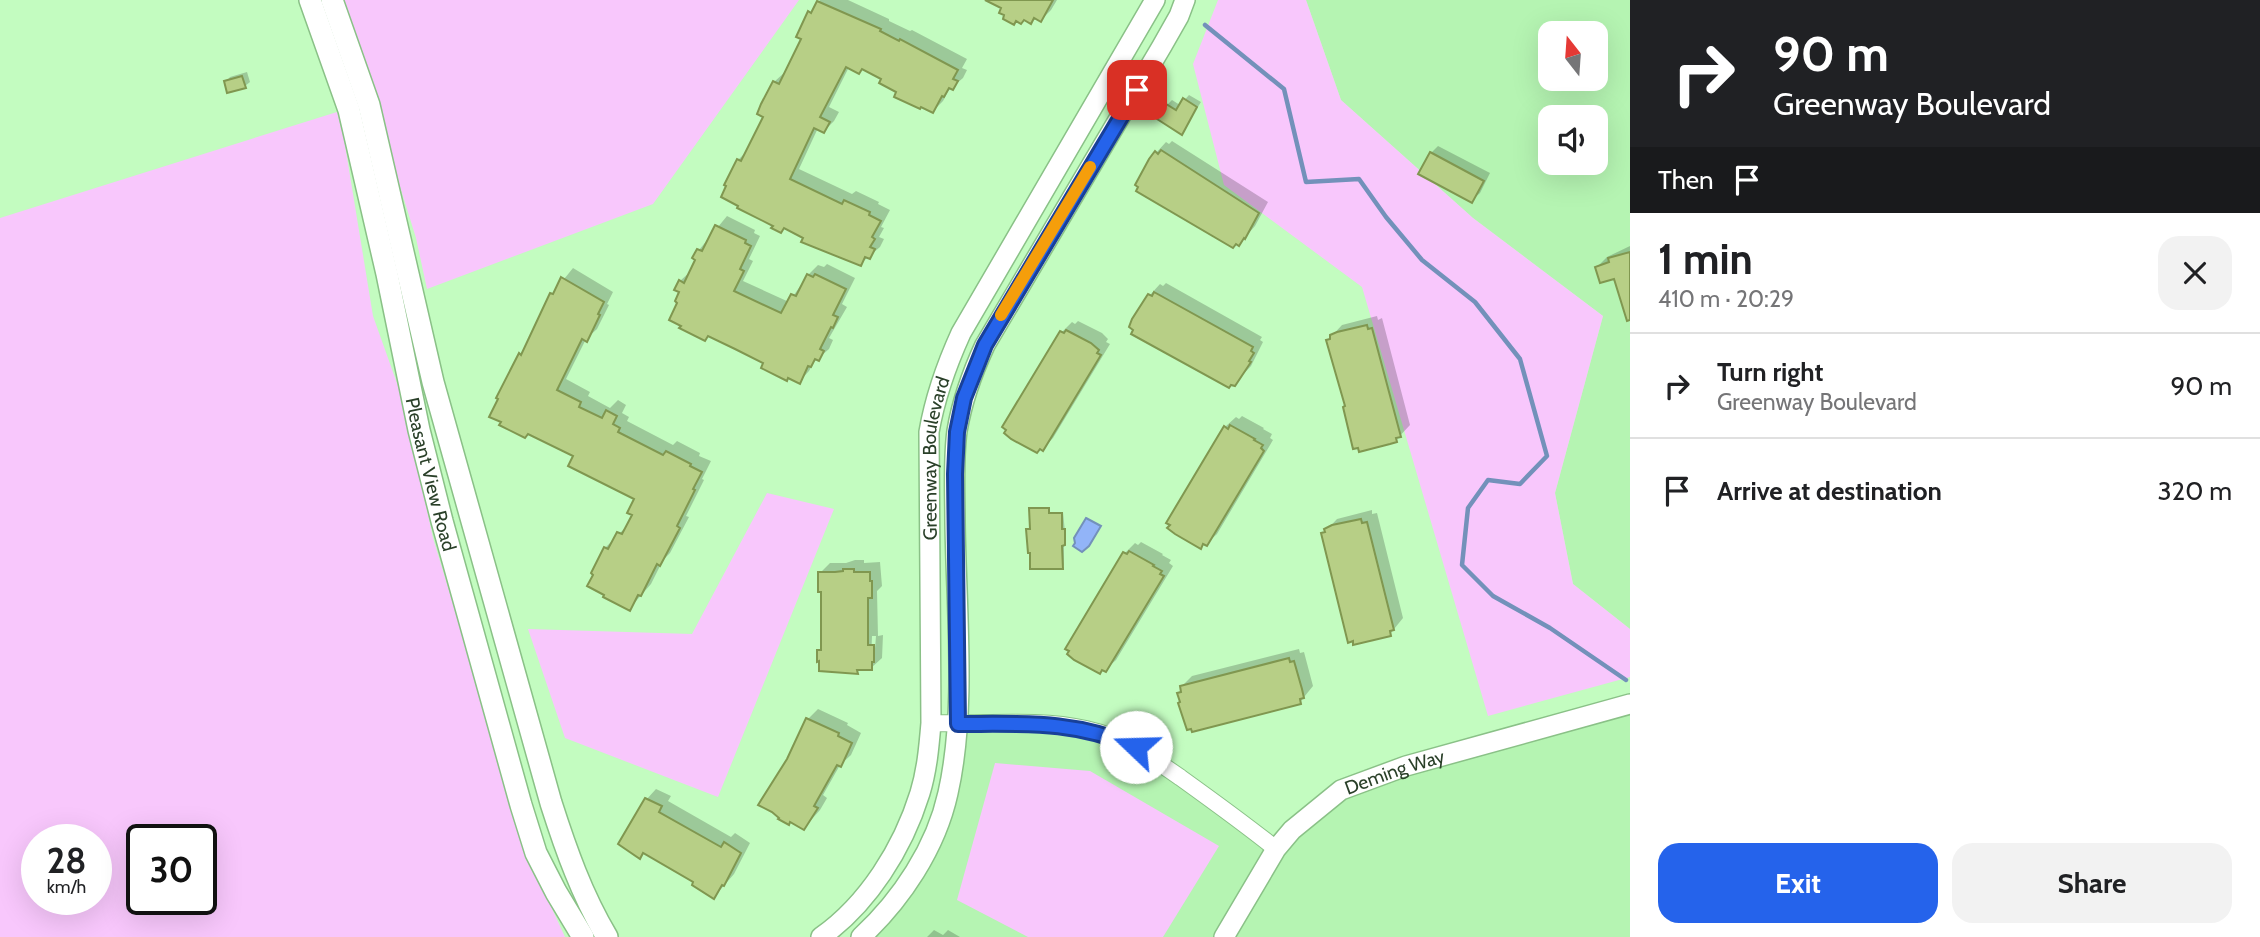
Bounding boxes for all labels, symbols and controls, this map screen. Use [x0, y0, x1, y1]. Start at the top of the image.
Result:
north arrow [1538, 21, 1608, 91]
map controls [1538, 21, 1608, 175]
text: 90 m [1773, 24, 1889, 83]
icon: right [1658, 28, 1749, 119]
pin [1107, 60, 1167, 120]
icon: arrive [1118, 71, 1156, 109]
text: Greenway Boulevard [1773, 84, 2051, 123]
button: sound [1538, 105, 1608, 175]
icon: arrive [1728, 161, 1766, 199]
text: Then [1658, 164, 1714, 196]
text: 1 min [1658, 233, 1753, 285]
button: close [2158, 236, 2232, 310]
text: 410 m · 20:29 [1658, 285, 1794, 313]
text: Turn right [1717, 356, 1823, 388]
icon: right [1658, 367, 1696, 405]
text: 90 m [2170, 370, 2232, 402]
street label: Greenway Boulevard [918, 374, 955, 540]
text: Greenway Boulevard [1717, 388, 1917, 416]
street label: Pleasant View Road [401, 395, 461, 554]
icon: arrive [1658, 472, 1696, 510]
text: Arrive at destination [1717, 475, 1942, 507]
text: 320 m [2158, 475, 2232, 507]
position arrow [1099, 710, 1173, 784]
street label: Deming Way [1342, 745, 1448, 800]
speed limit sign: 30 [126, 824, 217, 915]
text: 28 [47, 839, 86, 882]
button: Exit [1658, 843, 1938, 923]
button: Share [1952, 843, 2232, 923]
text: km/h [47, 876, 86, 898]

